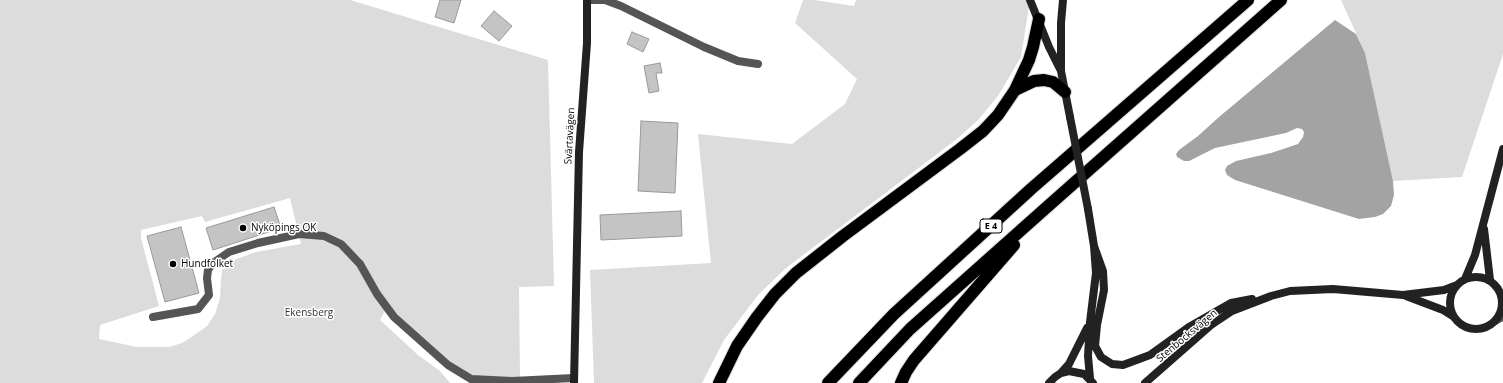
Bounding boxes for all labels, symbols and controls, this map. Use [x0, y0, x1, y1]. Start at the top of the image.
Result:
street label: Svärtavägen [563, 107, 577, 165]
road number: E 4 [980, 219, 1002, 233]
place label: Nyköpings OK [251, 222, 316, 234]
marker: Nyköpings OK [238, 223, 248, 233]
place label: Hundfolket [181, 258, 233, 270]
marker: Hundfolket [168, 259, 178, 269]
park label: Ekensberg [285, 307, 333, 319]
street label: Stenbocksvägen [1154, 307, 1220, 365]

